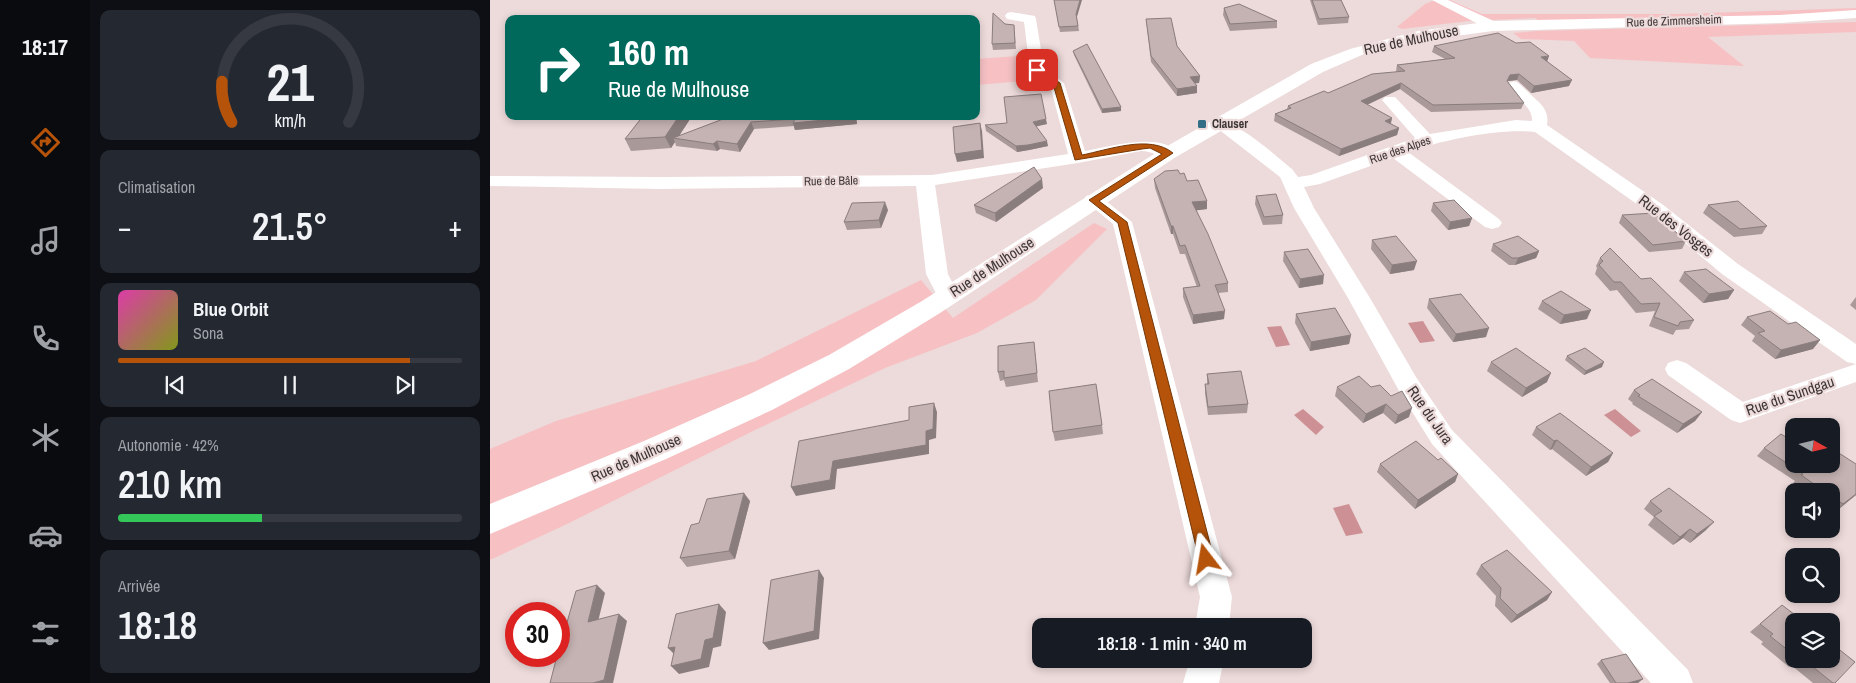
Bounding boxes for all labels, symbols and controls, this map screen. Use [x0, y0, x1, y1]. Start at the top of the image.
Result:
street label: Rue de Zimmersheim [1626, 11, 1722, 31]
street label: Rue de Mulhouse [1362, 19, 1460, 60]
text: 160 m [608, 29, 689, 76]
text: 18:17 [22, 32, 68, 62]
icon: right [525, 35, 590, 100]
text: 21 [266, 47, 314, 117]
pin [1016, 49, 1058, 91]
icon: arrive [1023, 56, 1051, 84]
text: Rue de Mulhouse [608, 74, 749, 104]
text: km/h [274, 109, 306, 133]
place label: Clauser [1212, 116, 1248, 132]
marker: Clauser [1196, 118, 1208, 130]
icon: directions [28, 125, 63, 160]
street label: Rue des Alpes [1367, 132, 1433, 168]
street label: Rue de Bâle [804, 173, 858, 189]
text: Climatisation [118, 176, 195, 198]
street label: Rue des Vosges [1635, 190, 1718, 261]
text: 21.5° [252, 201, 328, 252]
text: − [118, 208, 131, 246]
text: + [449, 208, 462, 246]
icon: music [28, 223, 63, 258]
street label: Rue de Mulhouse [946, 231, 1038, 302]
text: Blue Orbit [193, 296, 268, 322]
icon: phone [28, 321, 63, 356]
text: Sona [193, 322, 224, 344]
icon: previous [161, 371, 189, 399]
icon: pause [276, 371, 304, 399]
icon: next [391, 371, 419, 399]
street label: Rue du Sundgau [1743, 371, 1837, 420]
street label: Rue du Jura [1403, 381, 1458, 448]
north arrow [1785, 418, 1840, 472]
map controls [1785, 418, 1840, 668]
icon: climate [28, 420, 63, 455]
street label: Rue de Mulhouse [587, 428, 684, 487]
text: Autonomie · 42% [118, 434, 219, 456]
text: 210 km [118, 459, 222, 510]
button: sound [1785, 483, 1840, 538]
icon: car [28, 518, 63, 553]
position arrow [1179, 532, 1231, 584]
button: search [1785, 548, 1840, 603]
text: Arrivée [118, 575, 160, 597]
text: 18:18 [118, 600, 197, 651]
speed limit sign: 30 [505, 602, 570, 667]
button: layers [1785, 613, 1840, 668]
icon: filters [28, 616, 63, 651]
text: 18:18 · 1 min · 340 m [1097, 630, 1247, 656]

